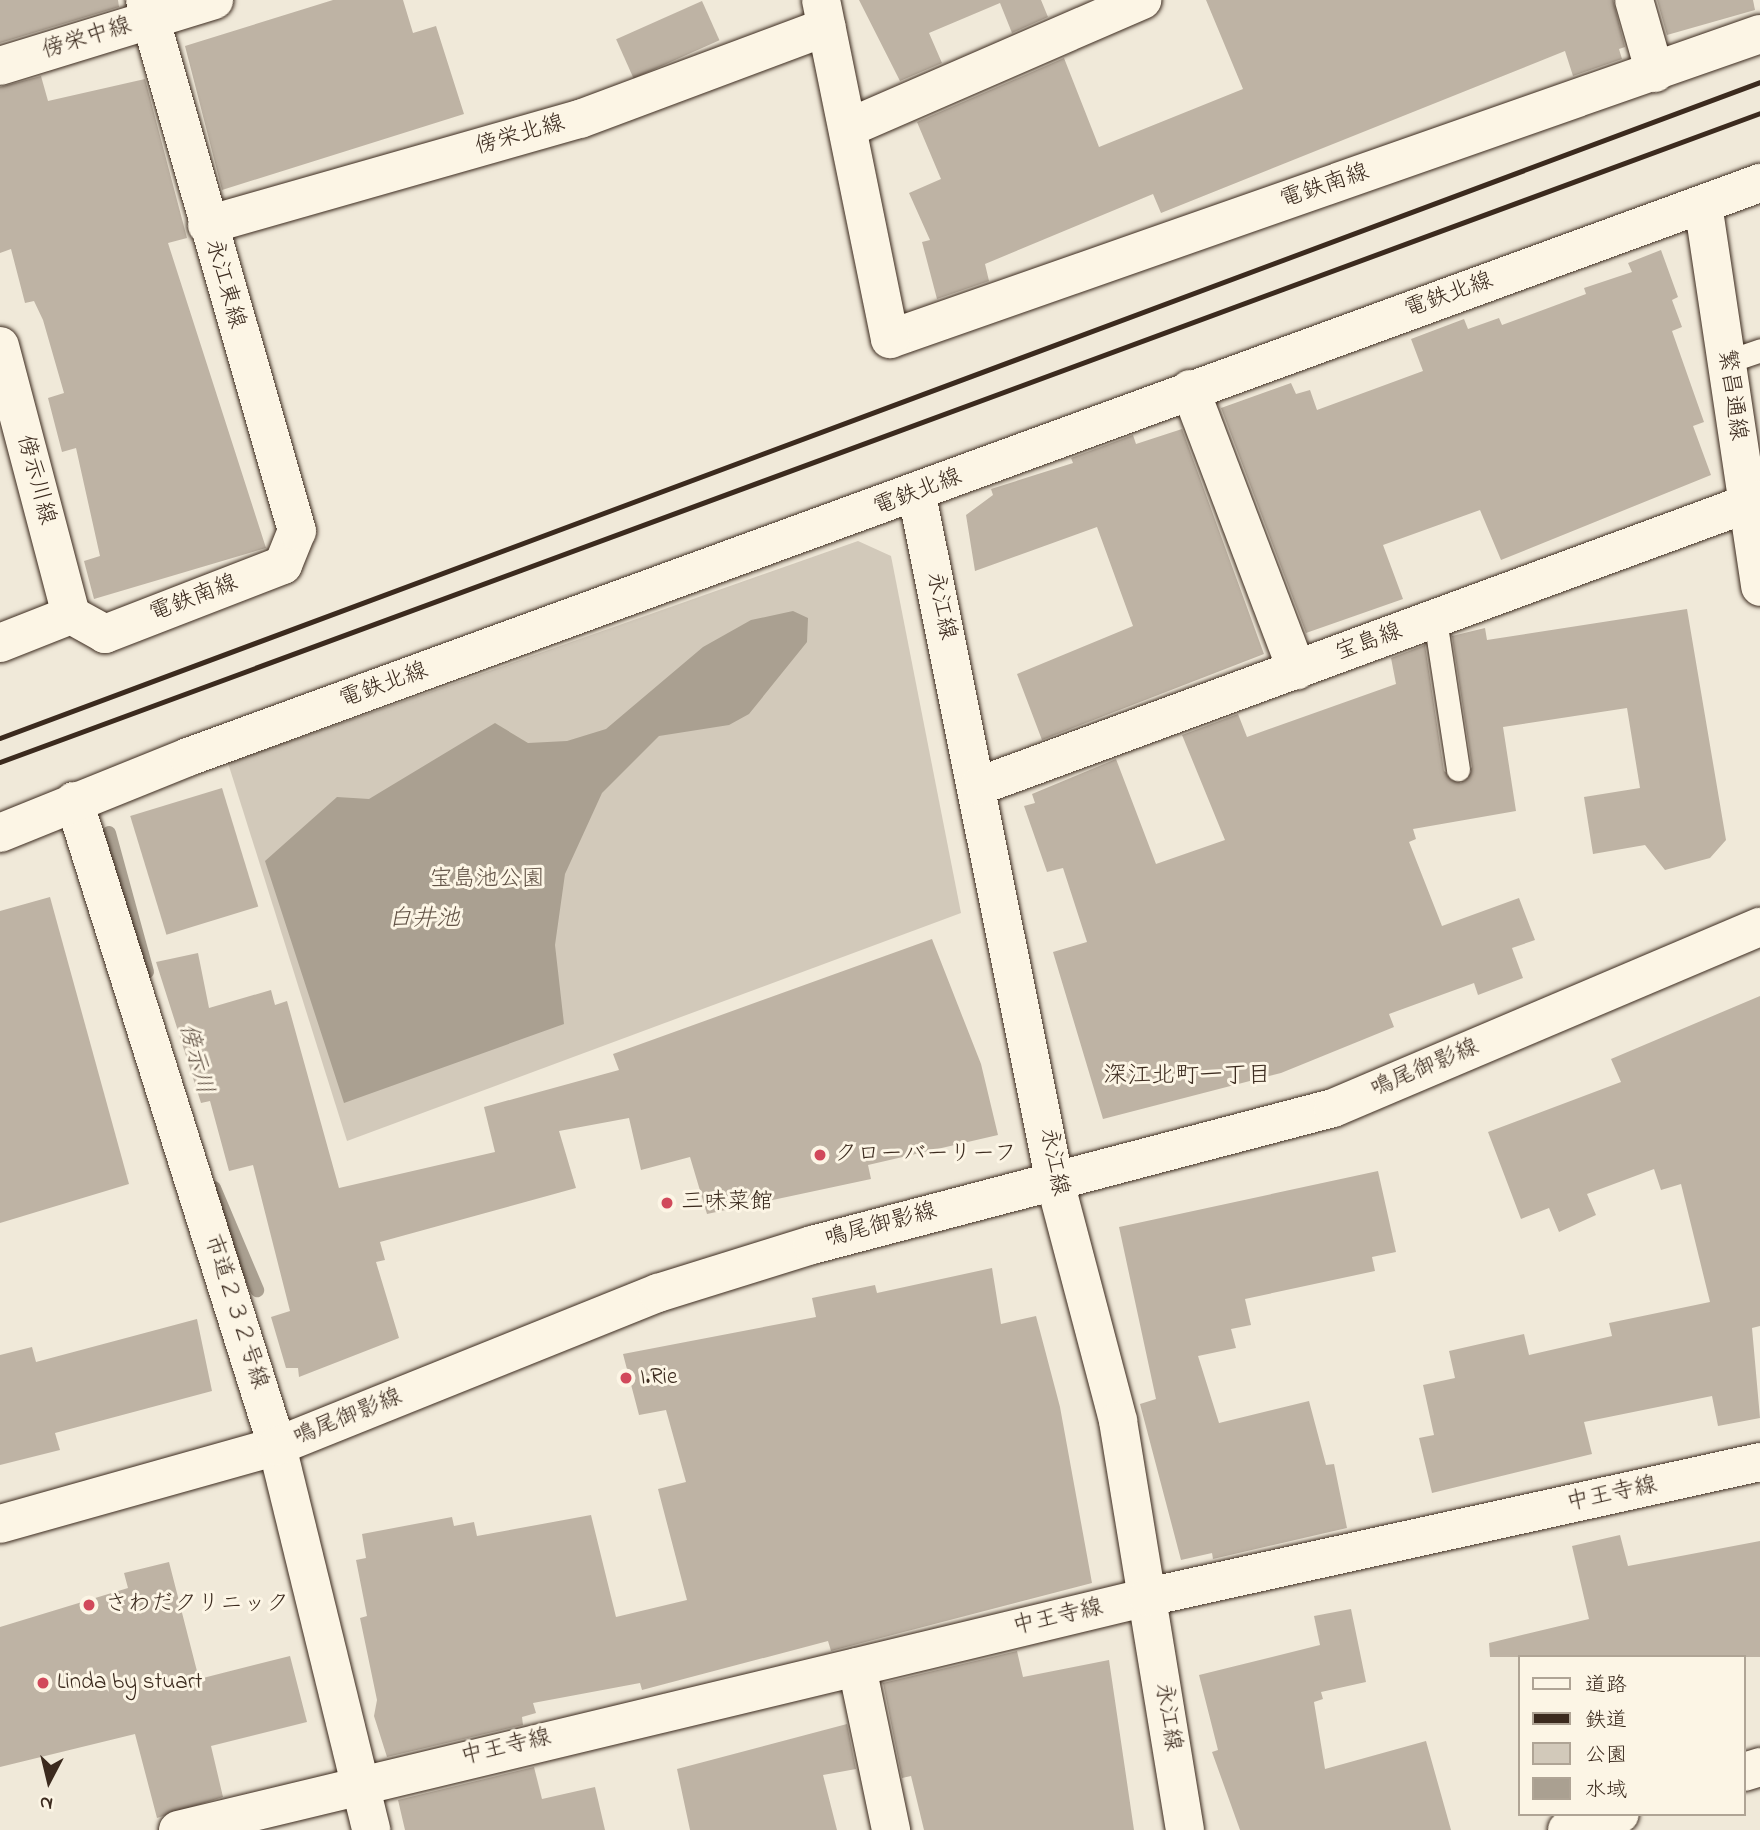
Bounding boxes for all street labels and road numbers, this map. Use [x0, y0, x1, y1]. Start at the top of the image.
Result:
street label: 傍栄中線 [39, 12, 135, 66]
street label: 傍栄北線 [472, 110, 568, 162]
street label: 電鉄南線 [1277, 159, 1373, 215]
street label: 永江東線 [198, 236, 250, 332]
street label: 電鉄北線 [1401, 267, 1497, 325]
street label: 繁昌通線 [1711, 348, 1751, 442]
street label: 傍示川線 [10, 432, 60, 528]
street label: 電鉄北線 [870, 464, 966, 522]
street label: 永江線 [919, 569, 961, 643]
street label: 電鉄南線 [146, 570, 242, 628]
street label: 宝島線 [1332, 618, 1406, 668]
street label: 電鉄北線 [336, 657, 432, 715]
street label: 鳴尾御影線 [1367, 1034, 1483, 1104]
street label: 永江線 [1033, 1126, 1073, 1198]
street label: 鳴尾御影線 [822, 1198, 940, 1254]
street label: 市道２３２号線 [197, 1231, 273, 1393]
street label: 鳴尾御影線 [290, 1384, 406, 1452]
street label: 中王寺線 [1564, 1472, 1660, 1518]
street label: 中王寺線 [1010, 1594, 1106, 1642]
street label: 永江線 [1148, 1681, 1186, 1753]
street label: 中王寺線 [458, 1724, 554, 1772]

